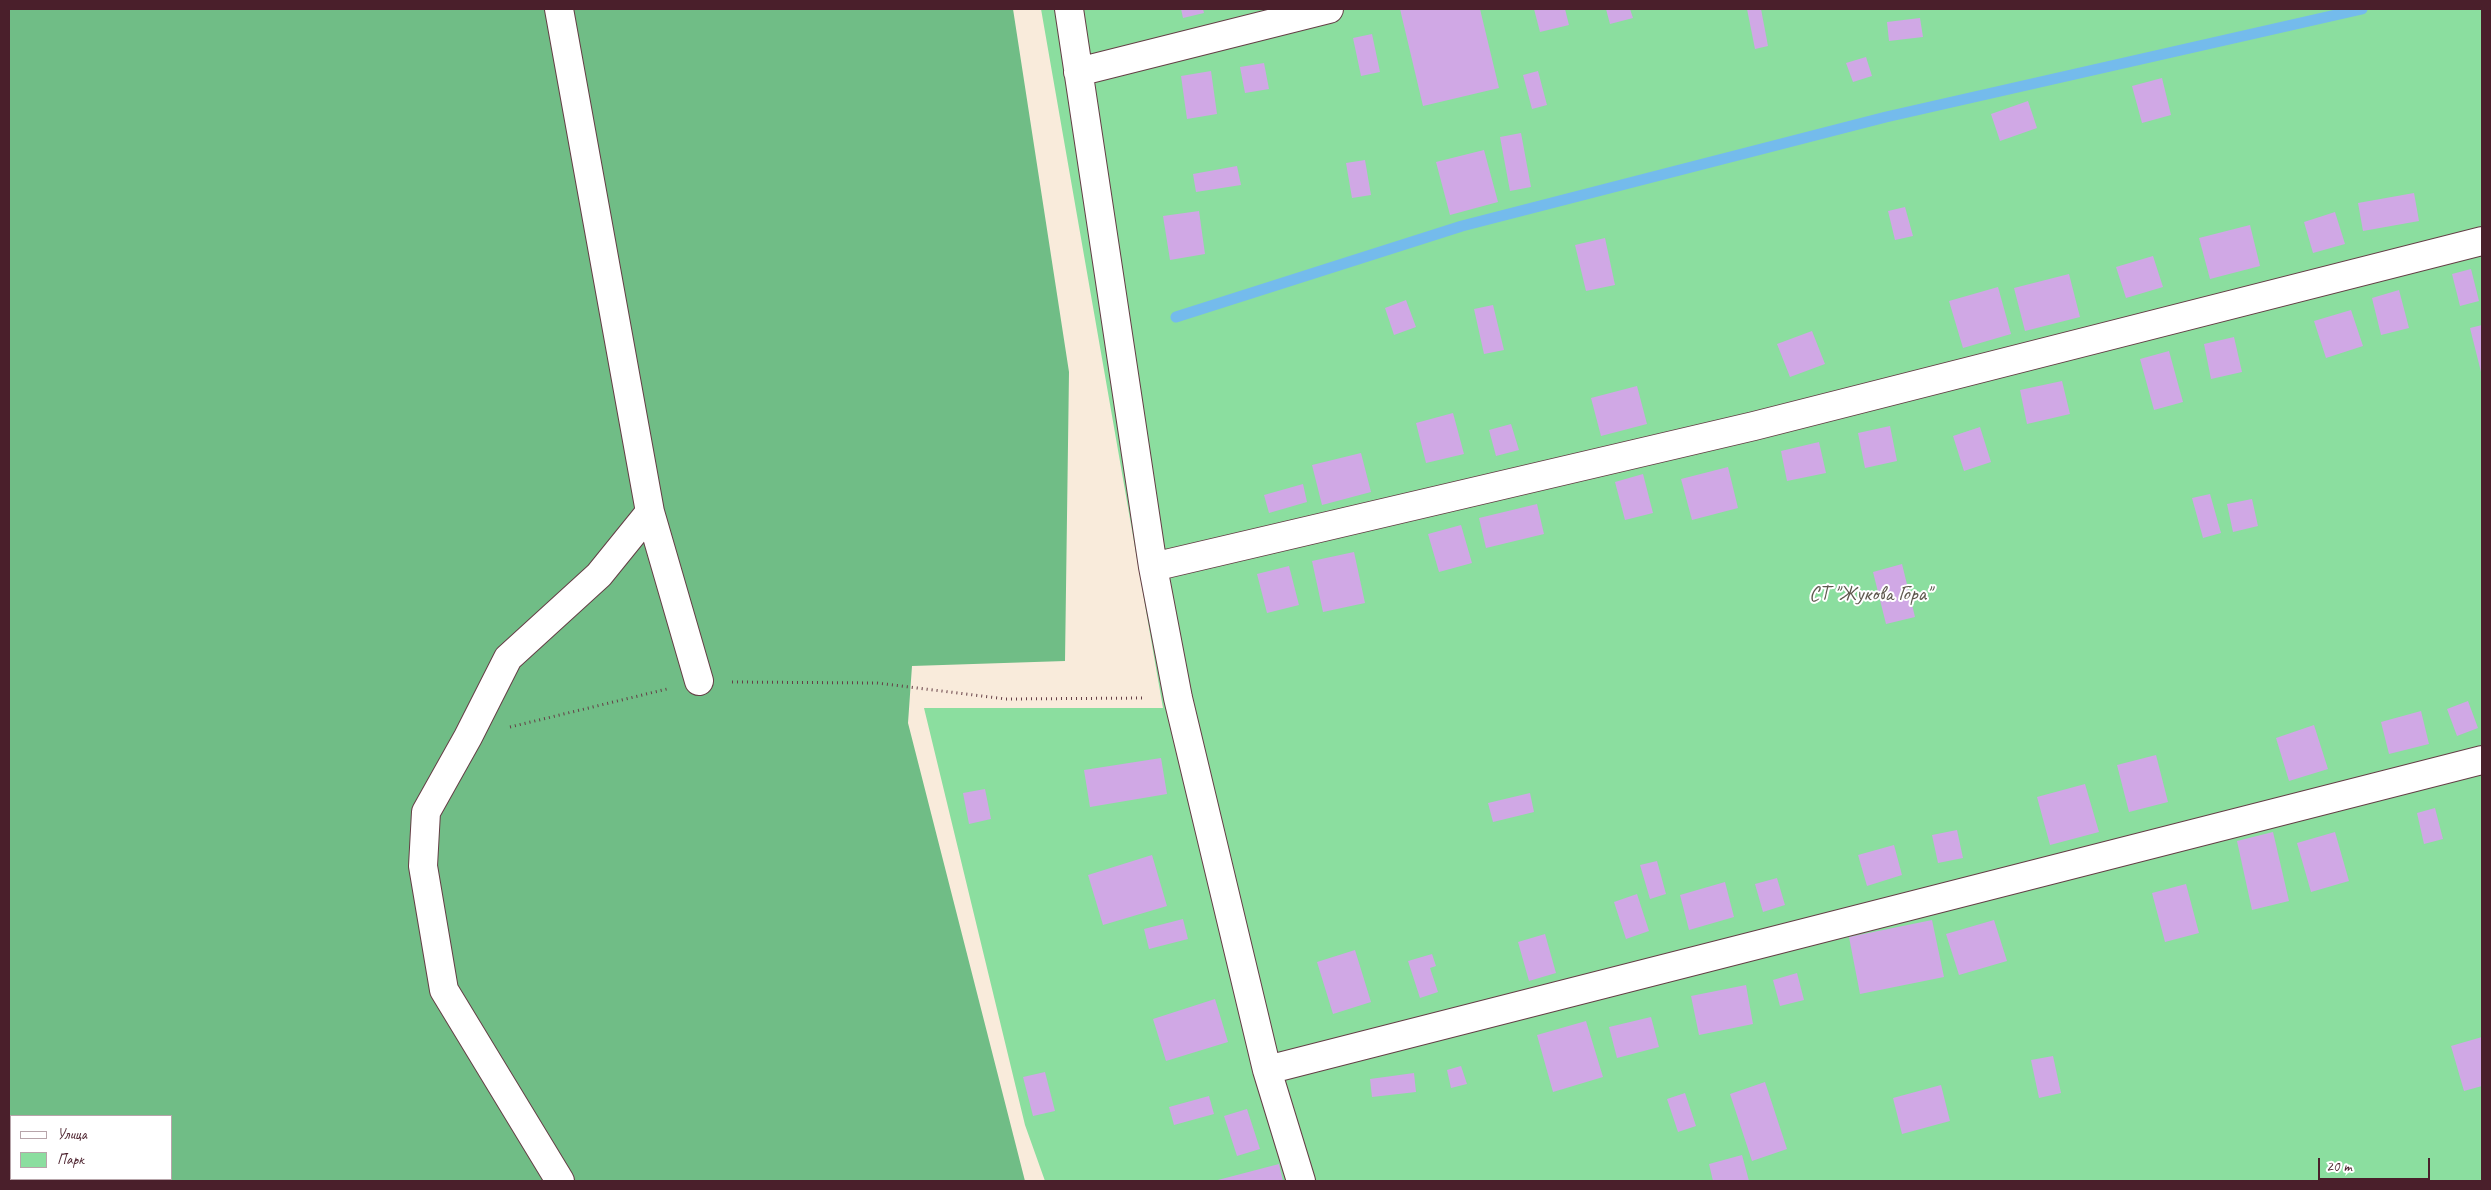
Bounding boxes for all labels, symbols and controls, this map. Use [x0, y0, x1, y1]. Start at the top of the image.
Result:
park label: СТ "Жукова Гора" [1809, 581, 1931, 607]
legend [10, 1115, 172, 1180]
text: Улица [57, 1125, 87, 1144]
scale bar [2321, 1148, 2434, 1180]
text: Парк [57, 1150, 84, 1169]
text: 20 m [2326, 1157, 2352, 1176]

